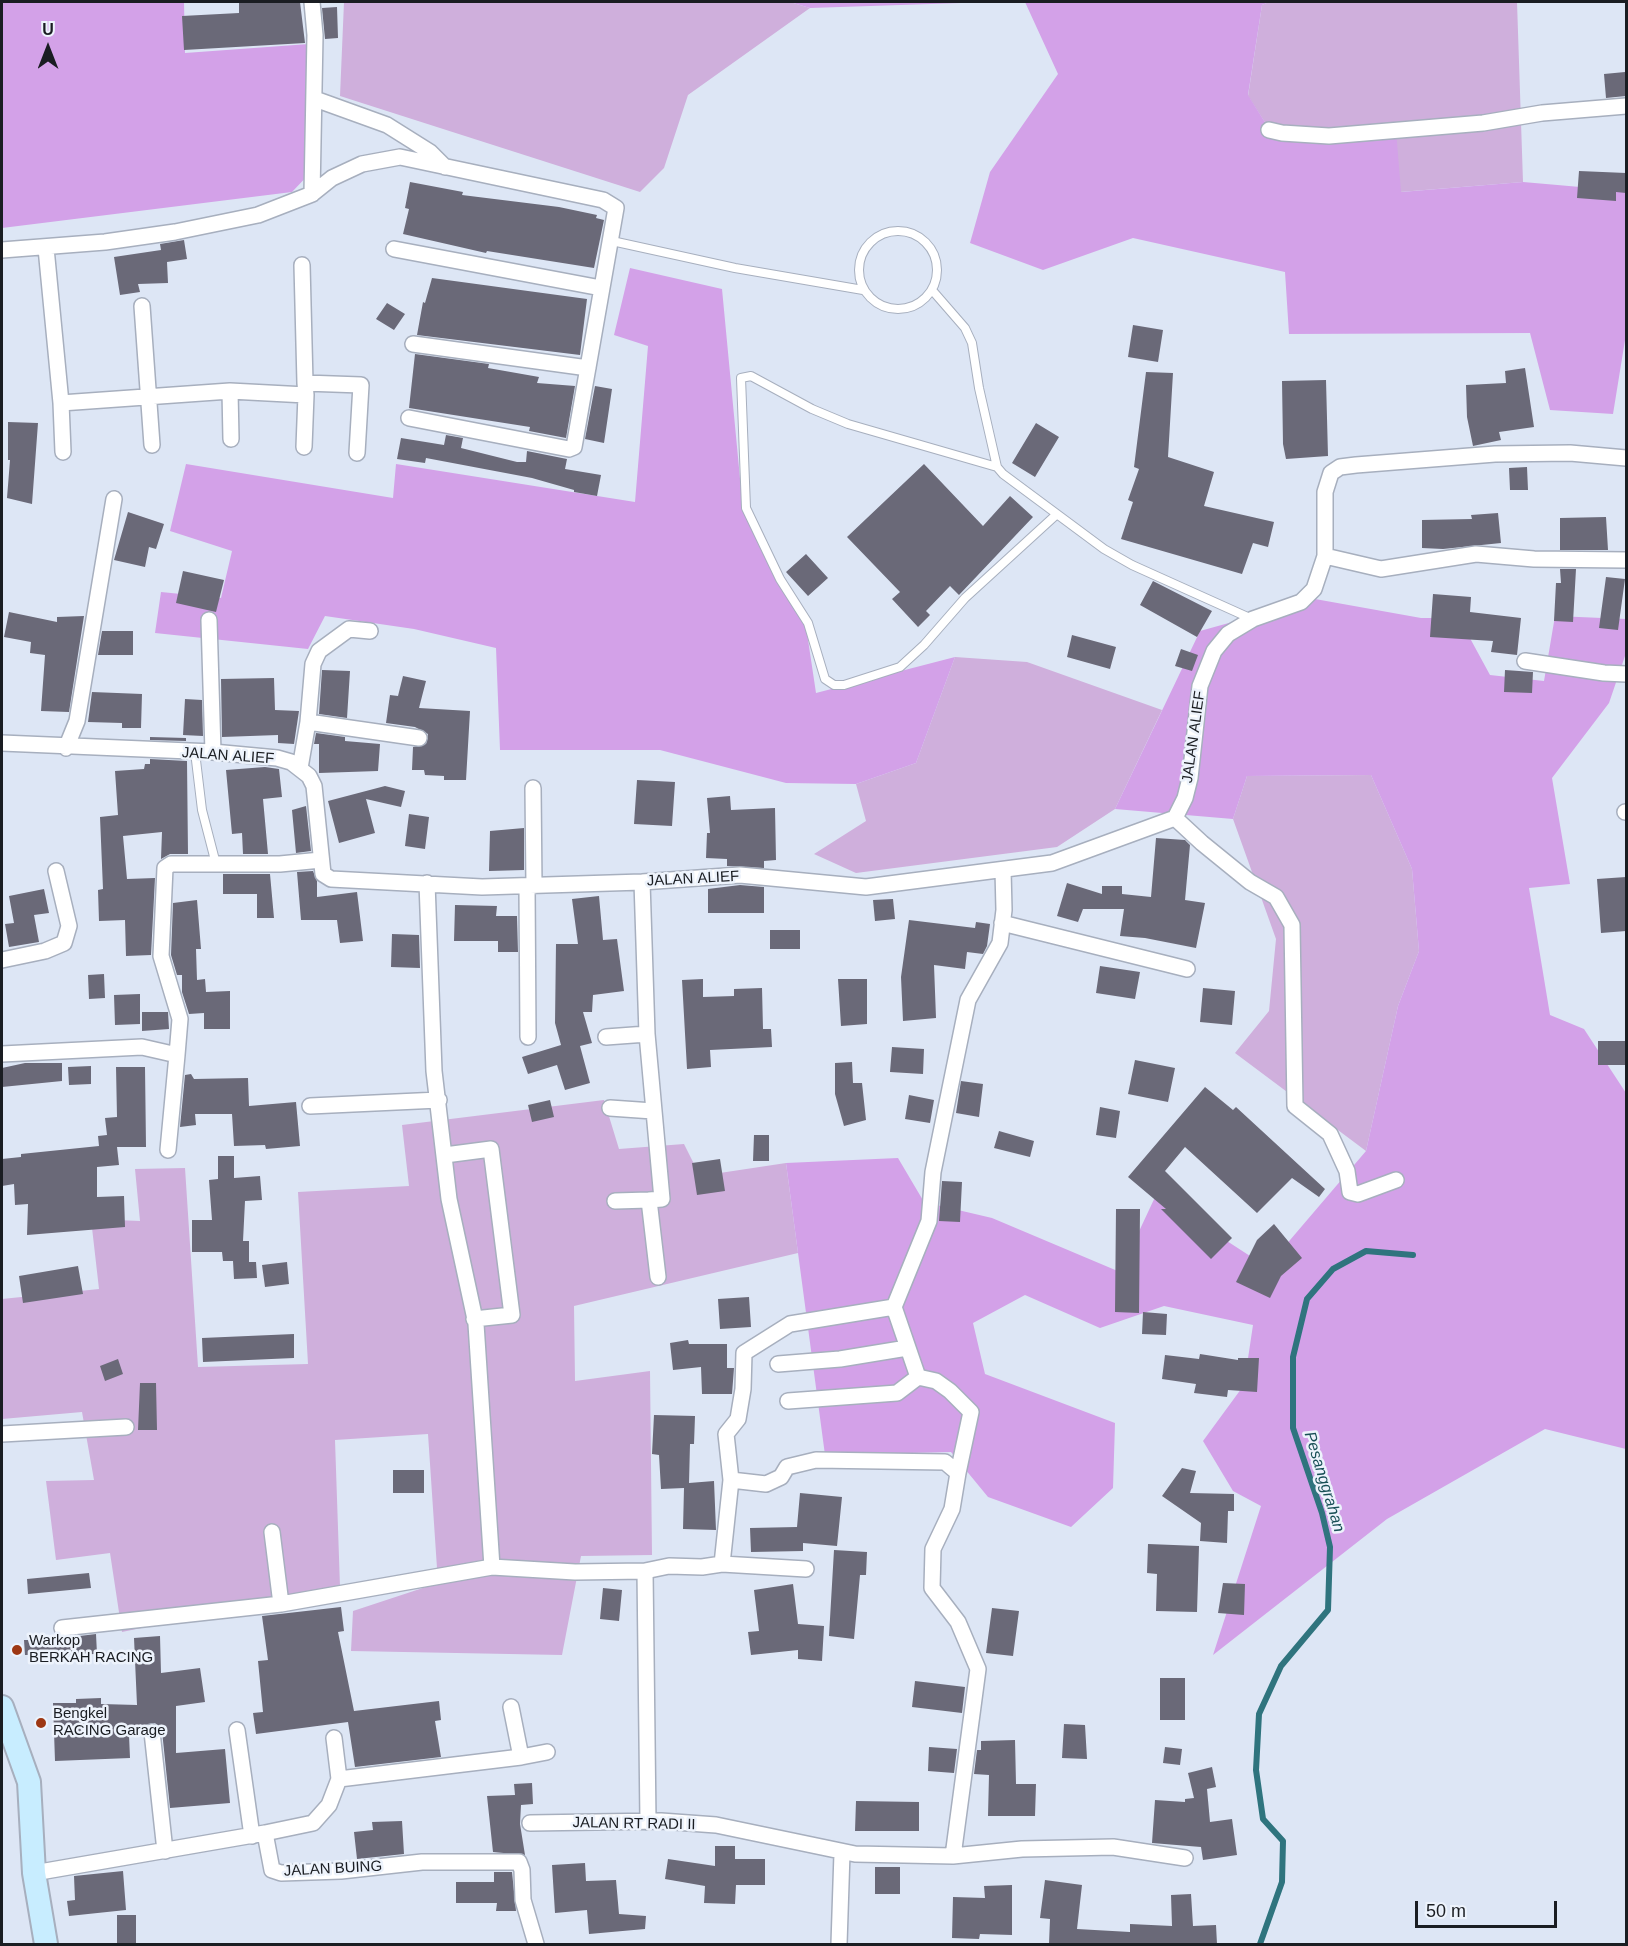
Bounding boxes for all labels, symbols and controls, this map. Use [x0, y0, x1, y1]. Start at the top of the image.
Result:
north arrow [18, 18, 78, 78]
text: U [42, 21, 54, 38]
street label: JALAN ALIEF [1179, 690, 1209, 784]
street label: JALAN ALIEF [181, 744, 275, 768]
street label: JALAN ALIEF [646, 868, 740, 890]
water label: Pesanggrahan [1300, 1429, 1348, 1535]
place label: Warkop BERKAH RACING [29, 1632, 153, 1667]
marker: Warkop BERKAH RACING [10, 1643, 24, 1657]
place label: Bengkel RACING Garage [53, 1705, 166, 1740]
marker: Bengkel RACING Garage [34, 1716, 48, 1730]
street label: JALAN RT RADI II [572, 1814, 696, 1834]
street label: JALAN BUING [283, 1857, 383, 1881]
scale bar [1418, 1889, 1560, 1927]
text: 50 m [1426, 1901, 1466, 1921]

